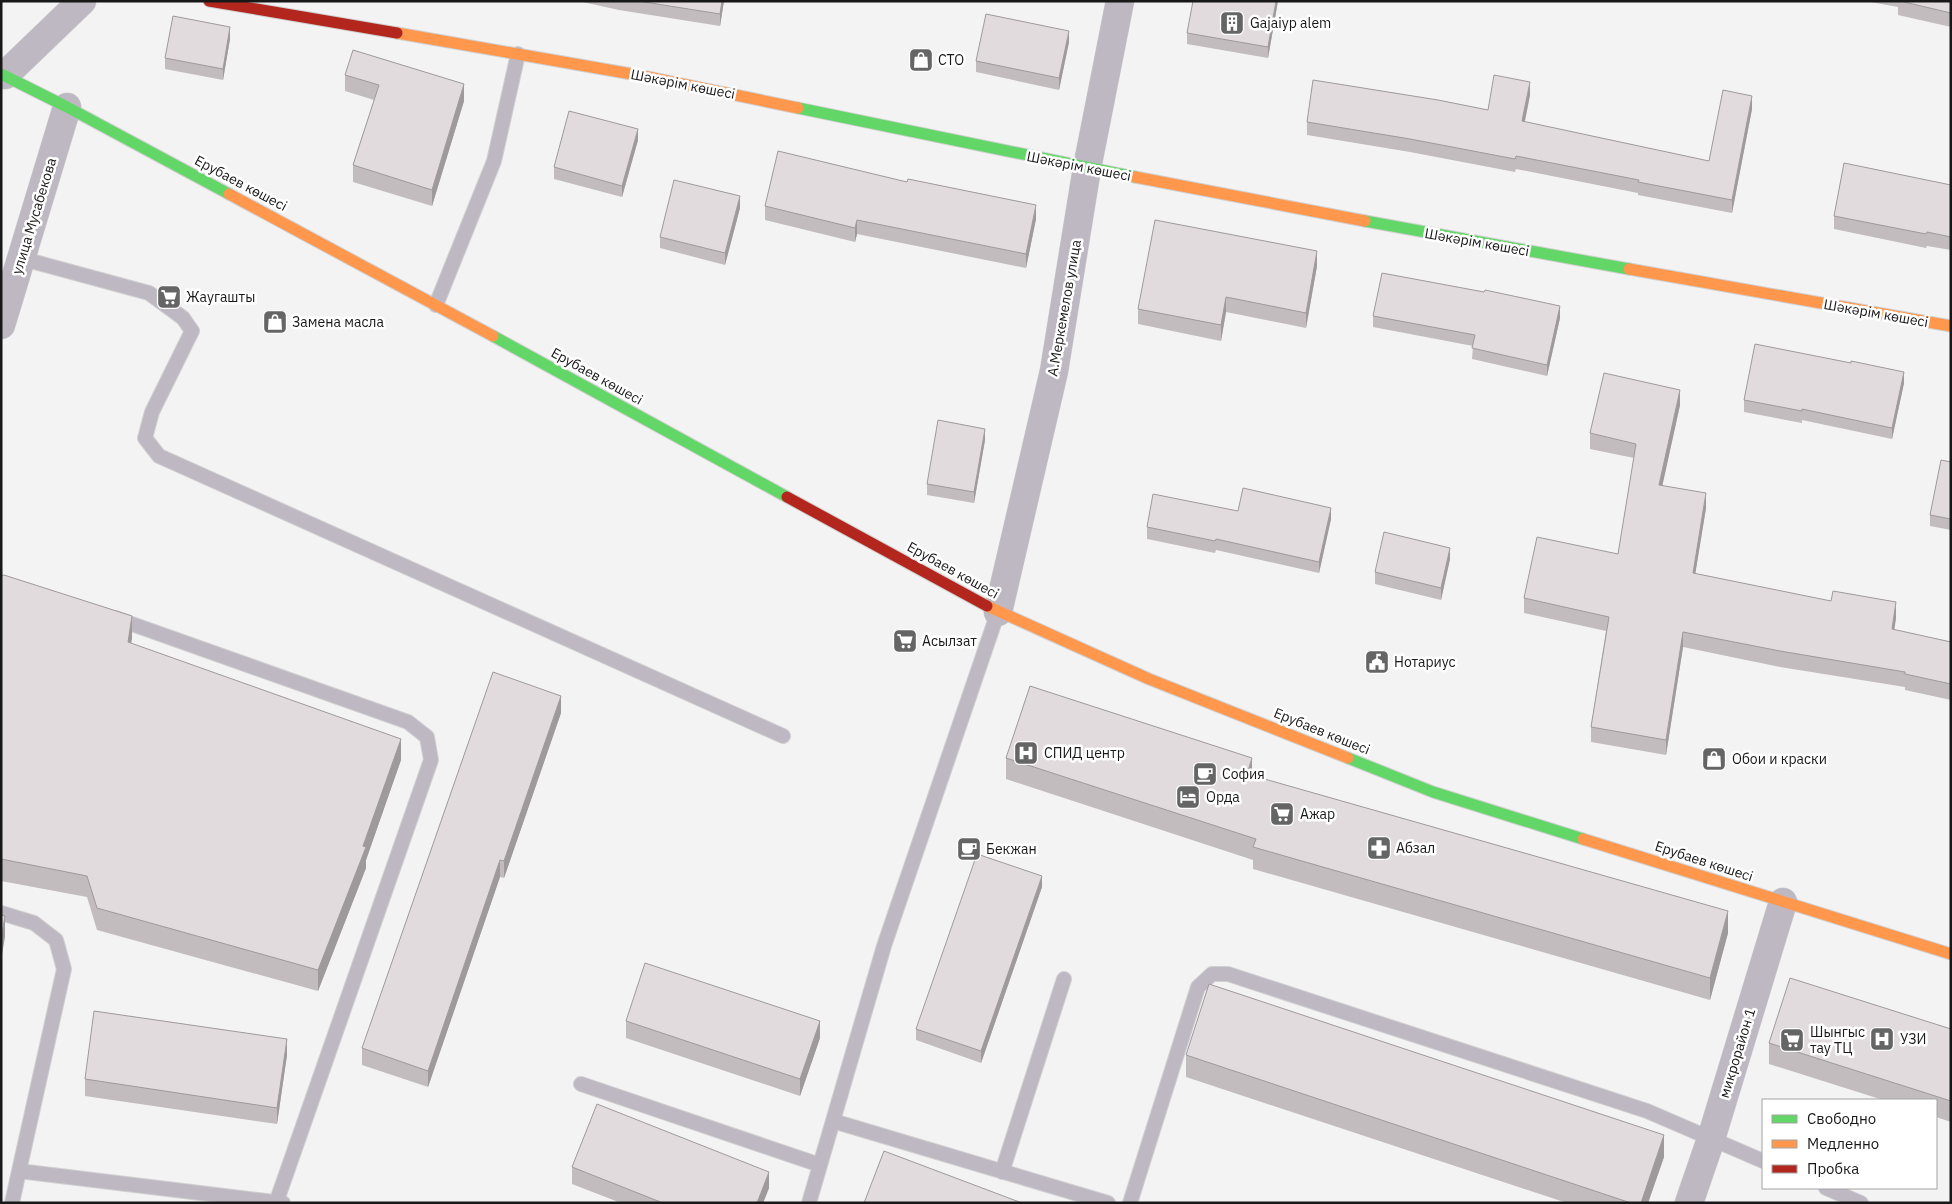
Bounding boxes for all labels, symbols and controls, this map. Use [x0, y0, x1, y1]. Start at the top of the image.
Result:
building icon: Gajaiyp alem [1219, 10, 1245, 36]
place label: Gajaiyp alem [1250, 14, 1331, 32]
shop icon: СТО [908, 47, 934, 73]
place label: СТО [938, 51, 964, 69]
street label: Шәкәрім көшесі [629, 65, 737, 103]
street label: Шәкәрім көшесі [1025, 147, 1133, 185]
street label: Ерубаев көшесі [192, 151, 290, 215]
street label: улица Мусабекова [8, 155, 60, 276]
street label: Шәкәрім көшесі [1423, 224, 1531, 260]
street label: А.Меркемелов улица [1043, 238, 1085, 378]
supermarket icon: Жаугашты [156, 284, 182, 310]
place label: Жаугашты [186, 288, 255, 306]
street label: Шәкәрім көшесі [1822, 295, 1930, 331]
shop icon: Замена масла [262, 309, 288, 335]
place label: Замена масла [292, 313, 384, 331]
street label: Ерубаев көшесі [548, 343, 646, 409]
street label: Ерубаев көшесі [904, 537, 1002, 603]
supermarket icon: Асылзат [892, 628, 918, 654]
place label: Асылзат [922, 632, 977, 650]
public building icon: Нотариус [1364, 649, 1390, 675]
place label: Нотариус [1394, 653, 1456, 671]
street label: Ерубаев көшесі [1271, 704, 1373, 758]
hospital icon: СПИД центр [1013, 740, 1039, 766]
place label: СПИД центр [1044, 744, 1125, 762]
shop icon: Обои и краски [1701, 746, 1727, 772]
place label: Обои и краски [1732, 750, 1827, 768]
cafe icon: София [1192, 761, 1218, 787]
place label: София [1222, 765, 1265, 783]
hotel icon: Орда [1175, 784, 1201, 810]
place label: Орда [1206, 788, 1240, 806]
supermarket icon: Ажар [1269, 801, 1295, 827]
place label: Ажар [1300, 805, 1335, 823]
pharmacy icon: Абзал [1366, 835, 1392, 861]
cafe icon: Бекжан [956, 836, 982, 862]
street label: Ерубаев көшесі [1653, 837, 1755, 885]
place label: Абзал [1396, 839, 1435, 857]
place label: Бекжан [986, 840, 1037, 858]
street label: микрорайон 1 [1715, 1006, 1759, 1100]
place label: Шынгыс тау ТЦ [1810, 1023, 1865, 1057]
hospital icon: УЗИ [1869, 1026, 1895, 1052]
supermarket icon: Шынгыс тау ТЦ [1779, 1027, 1805, 1053]
place label: УЗИ [1900, 1030, 1926, 1048]
legend [1762, 1099, 1937, 1189]
text: Свободно [1807, 1109, 1876, 1128]
text: Медленно [1807, 1134, 1879, 1153]
text: Пробка [1807, 1159, 1859, 1178]

